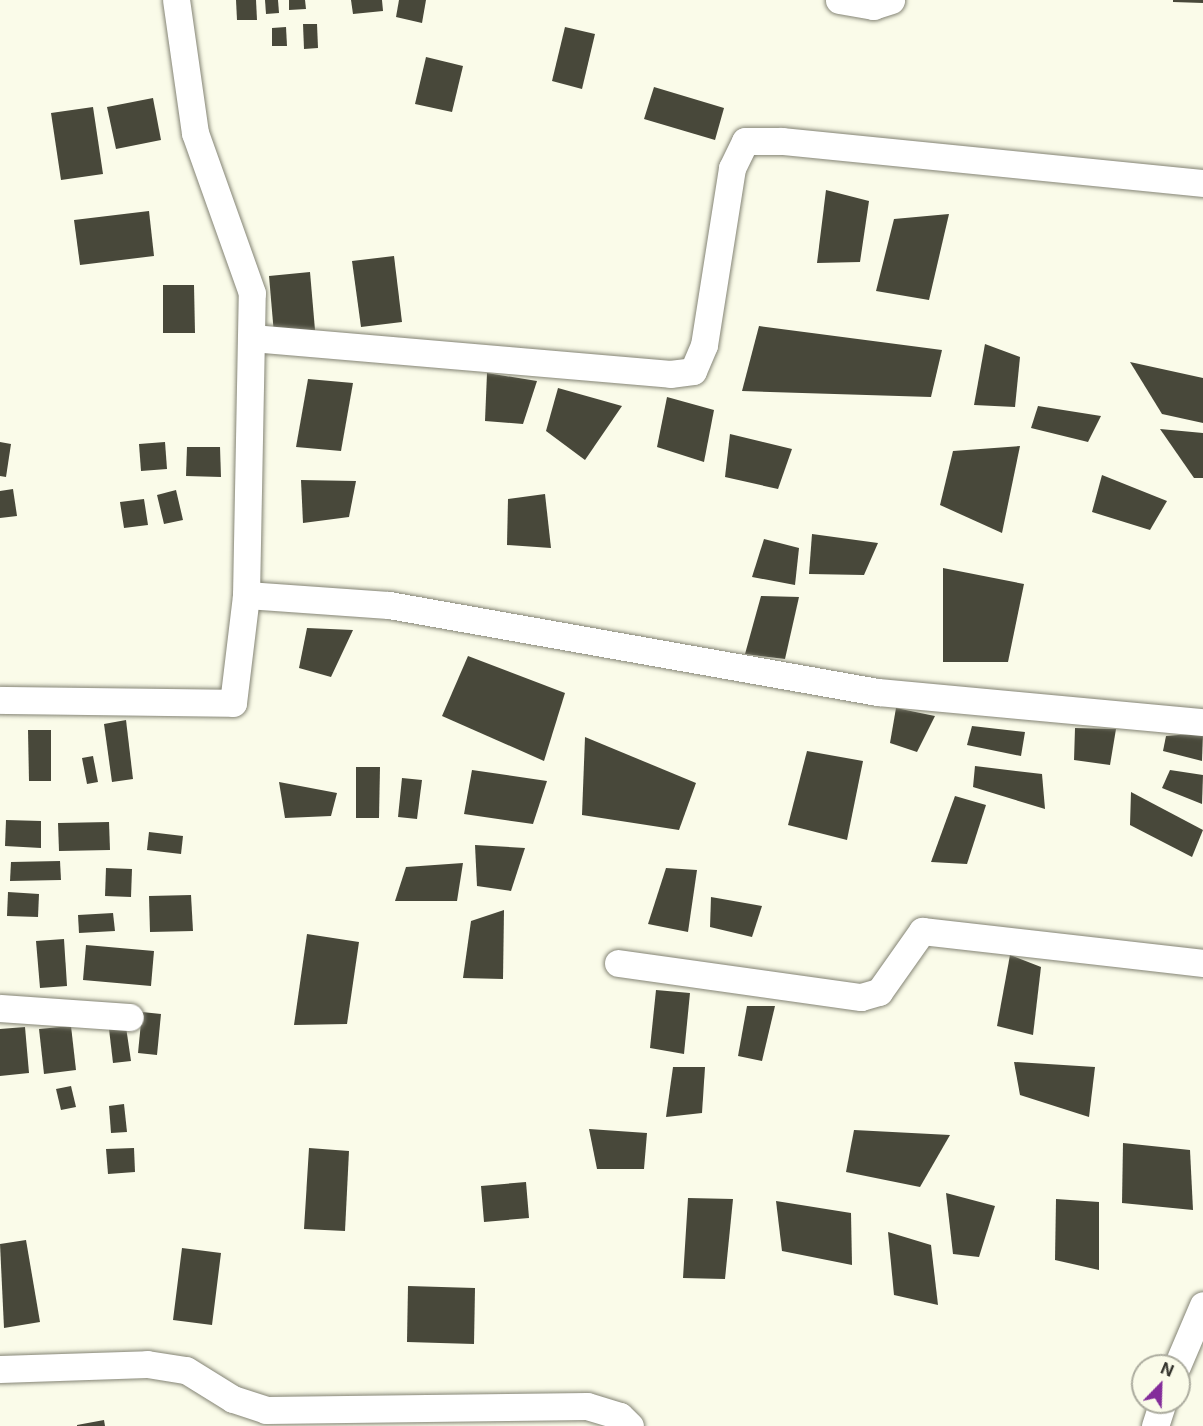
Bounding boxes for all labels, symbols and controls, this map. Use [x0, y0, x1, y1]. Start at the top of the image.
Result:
north arrow [1131, 1354, 1191, 1414]
text: N [1158, 1358, 1177, 1381]

